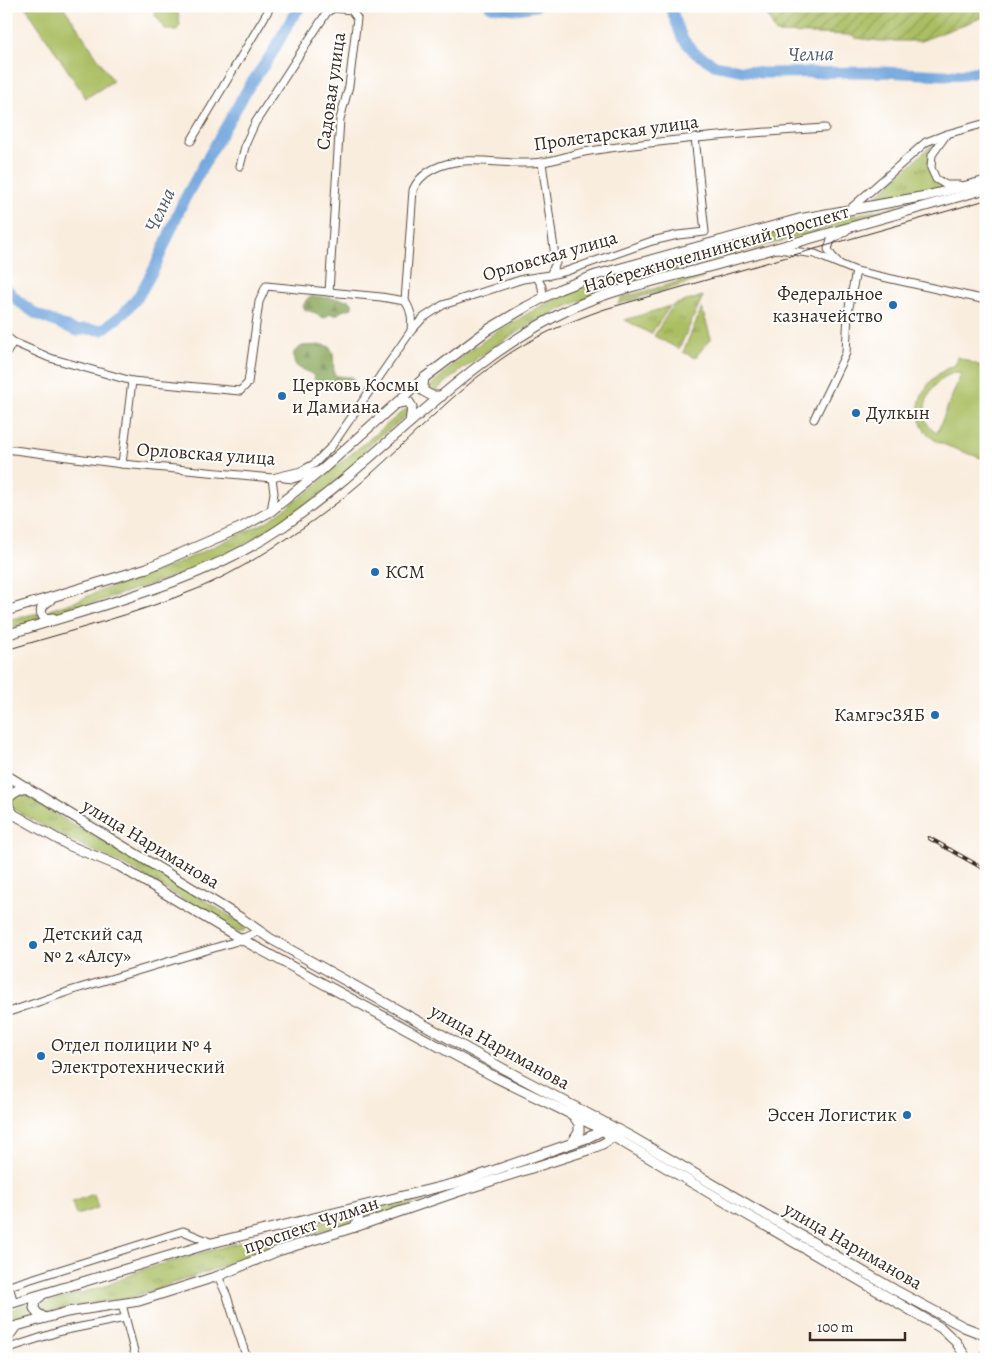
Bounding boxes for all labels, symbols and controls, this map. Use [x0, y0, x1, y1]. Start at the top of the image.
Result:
street label: Садовая улица [310, 30, 352, 152]
water label: Челна [788, 40, 834, 68]
street label: Пролетарская улица [532, 109, 700, 157]
water label: Челна [138, 184, 182, 236]
street label: Набережночелнинский проспект [580, 198, 853, 299]
street label: Орловская улица [480, 224, 621, 288]
place label: Федеральное казначейство [773, 281, 883, 329]
marker: Федеральное казначейство [887, 299, 899, 311]
place label: Церковь Космы и Дамиана [292, 372, 419, 420]
marker: Церковь Космы и Дамиана [276, 390, 288, 402]
place label: Дулкын [866, 400, 930, 426]
marker: Дулкын [850, 407, 862, 419]
street label: Орловская улица [136, 436, 277, 472]
place label: КСМ [385, 559, 425, 585]
marker: КСМ [369, 566, 381, 578]
place label: КамгэсЗЯБ [834, 702, 925, 728]
marker: КамгэсЗЯБ [929, 709, 941, 721]
street label: улица Нариманова [77, 792, 225, 895]
place label: Детский сад № 2 «Алсу» [43, 921, 142, 969]
marker: Детский сад № 2 «Алсу» [27, 939, 39, 951]
street label: улица Нариманова [425, 997, 575, 1096]
place label: Отдел полиции № 4 Электротехнический [51, 1032, 225, 1080]
marker: Отдел полиции № 4 Электротехнический [35, 1050, 47, 1062]
place label: Эссен Логистик [768, 1102, 897, 1128]
marker: Эссен Логистик [901, 1109, 913, 1121]
street label: проспект Чулман [240, 1190, 382, 1260]
street label: улица Нариманова [778, 1195, 927, 1296]
scale bar [810, 1310, 904, 1342]
text: 100 m [817, 1317, 854, 1337]

